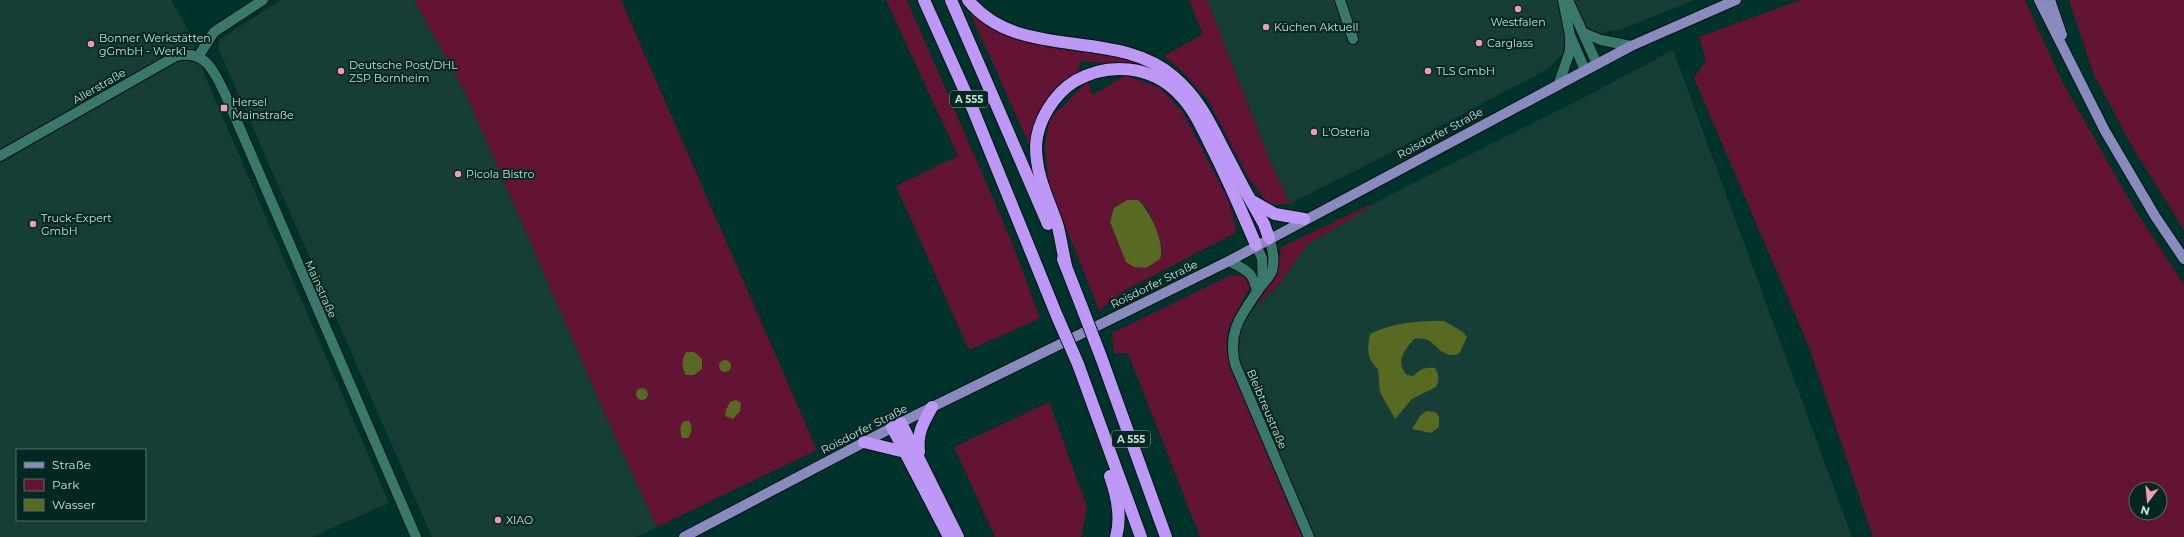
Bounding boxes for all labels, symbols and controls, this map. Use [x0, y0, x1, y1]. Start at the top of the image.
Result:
marker: Westfalen [1513, 4, 1523, 14]
place label: Westfalen [1490, 15, 1546, 29]
place label: Küchen Aktuell [1274, 20, 1358, 34]
marker: Küchen Aktuell [1261, 22, 1271, 32]
place label: Bonner Werkstätten gGmbH - Werk1 [99, 31, 211, 58]
place label: Carglass [1487, 36, 1534, 50]
marker: Carglass [1474, 38, 1484, 48]
marker: Bonner Werkstätten gGmbH - Werk1 [86, 39, 96, 49]
place label: Deutsche Post/DHL ZSP Bornheim [349, 58, 458, 85]
place label: TLS GmbH [1436, 64, 1495, 78]
street label: Allerstraße [70, 65, 128, 107]
marker: Deutsche Post/DHL ZSP Bornheim [336, 66, 346, 76]
marker: TLS GmbH [1423, 66, 1433, 76]
road number: A 555 [950, 91, 988, 107]
place label: Hersel Mainstraße [232, 95, 294, 122]
marker: Hersel Mainstraße [219, 103, 229, 113]
street label: Roisdorfer Straße [1395, 104, 1486, 162]
place label: L'Osteria [1322, 125, 1370, 139]
marker: L'Osteria [1309, 127, 1319, 137]
place label: Picola Bistro [466, 167, 535, 181]
marker: Picola Bistro [453, 169, 463, 179]
place label: Truck-Expert GmbH [41, 211, 112, 238]
marker: Truck-Expert GmbH [28, 219, 38, 229]
street label: Roisdorfer Straße [1108, 257, 1200, 311]
street label: Mainstraße [302, 258, 340, 320]
street label: Bleibtreustraße [1244, 367, 1290, 451]
street label: Roisdorfer Straße [818, 401, 910, 457]
road number: A 555 [1112, 431, 1150, 447]
legend [16, 449, 146, 521]
text: Straße [52, 457, 91, 472]
text: Park [52, 477, 80, 492]
north arrow [2128, 481, 2168, 521]
text: Wasser [52, 497, 96, 512]
text: N [2139, 503, 2151, 519]
place label: XIAO [506, 513, 533, 527]
marker: XIAO [493, 515, 503, 525]

